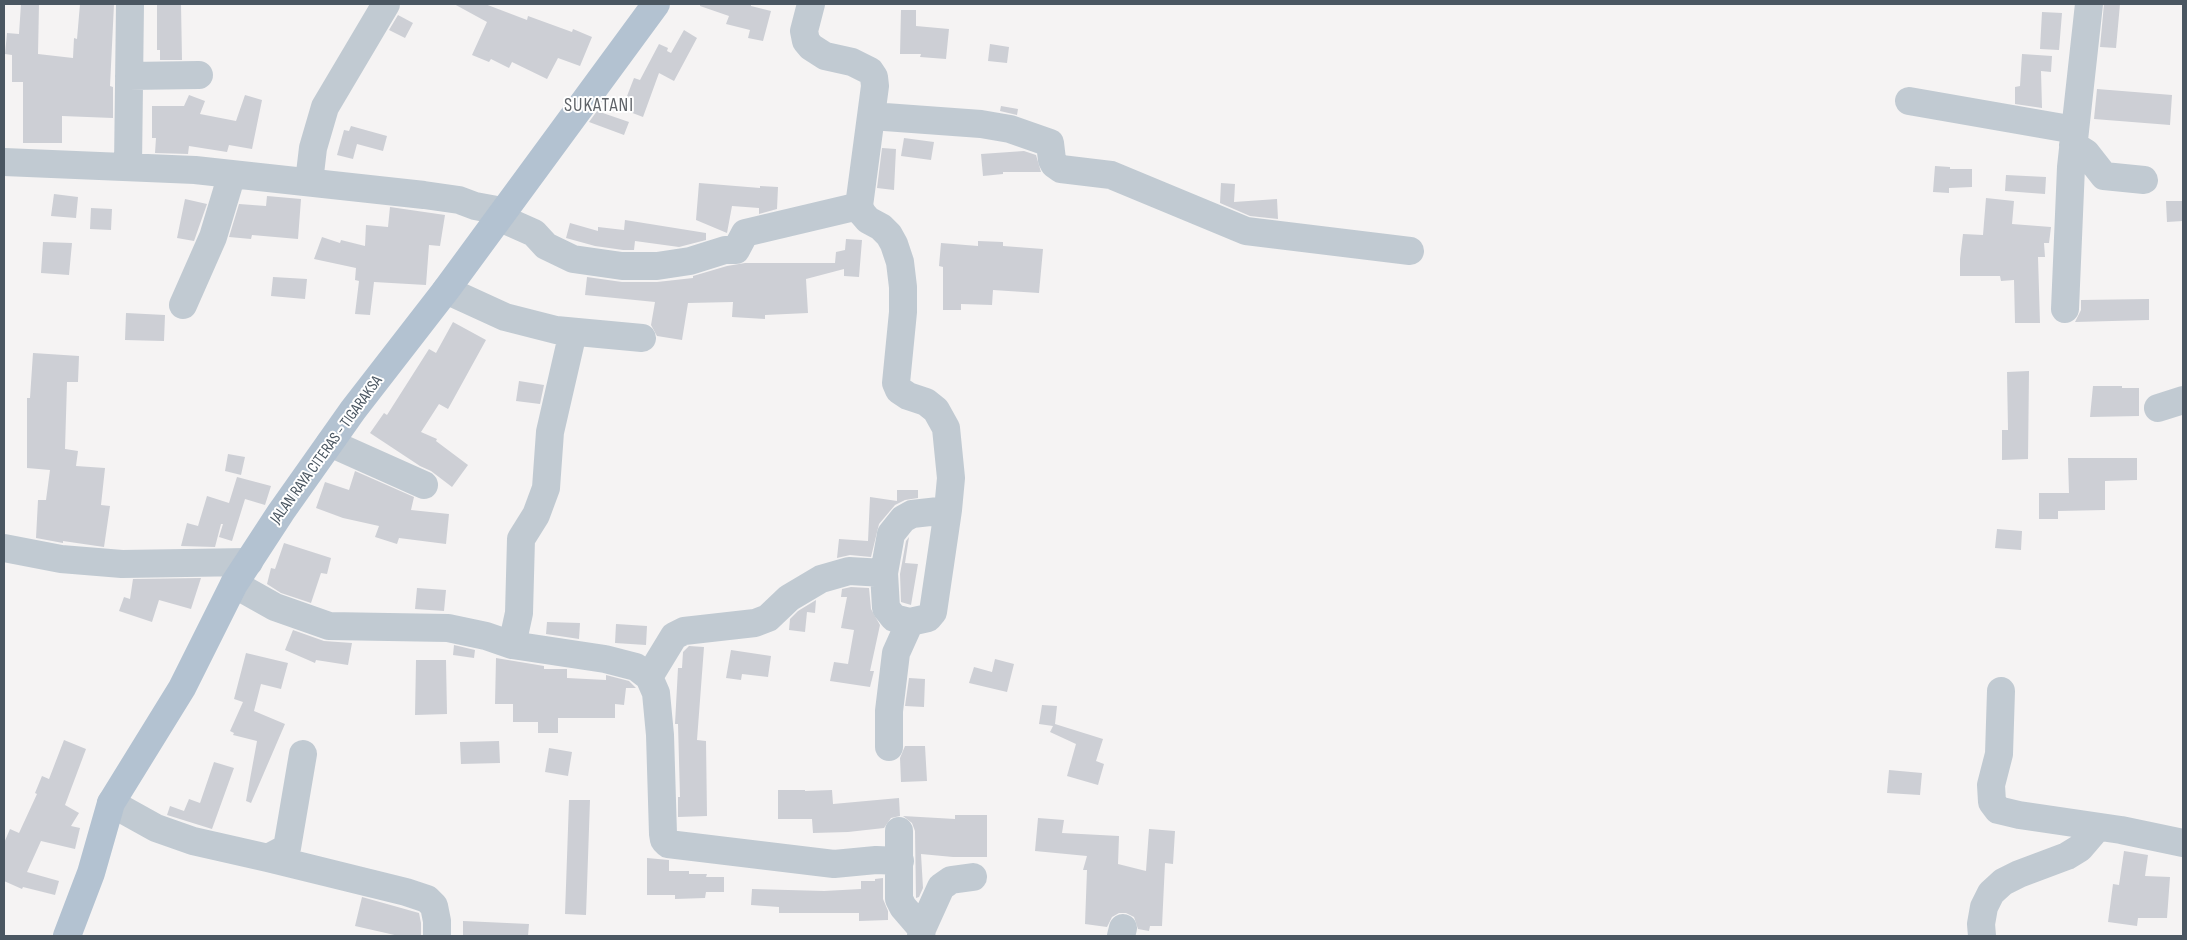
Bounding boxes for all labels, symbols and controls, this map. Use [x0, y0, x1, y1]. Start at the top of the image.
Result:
district label: SUKATANI [563, 95, 635, 117]
street label: JALAN RAYA CITERAS - TIGARAKSA [267, 372, 387, 528]

